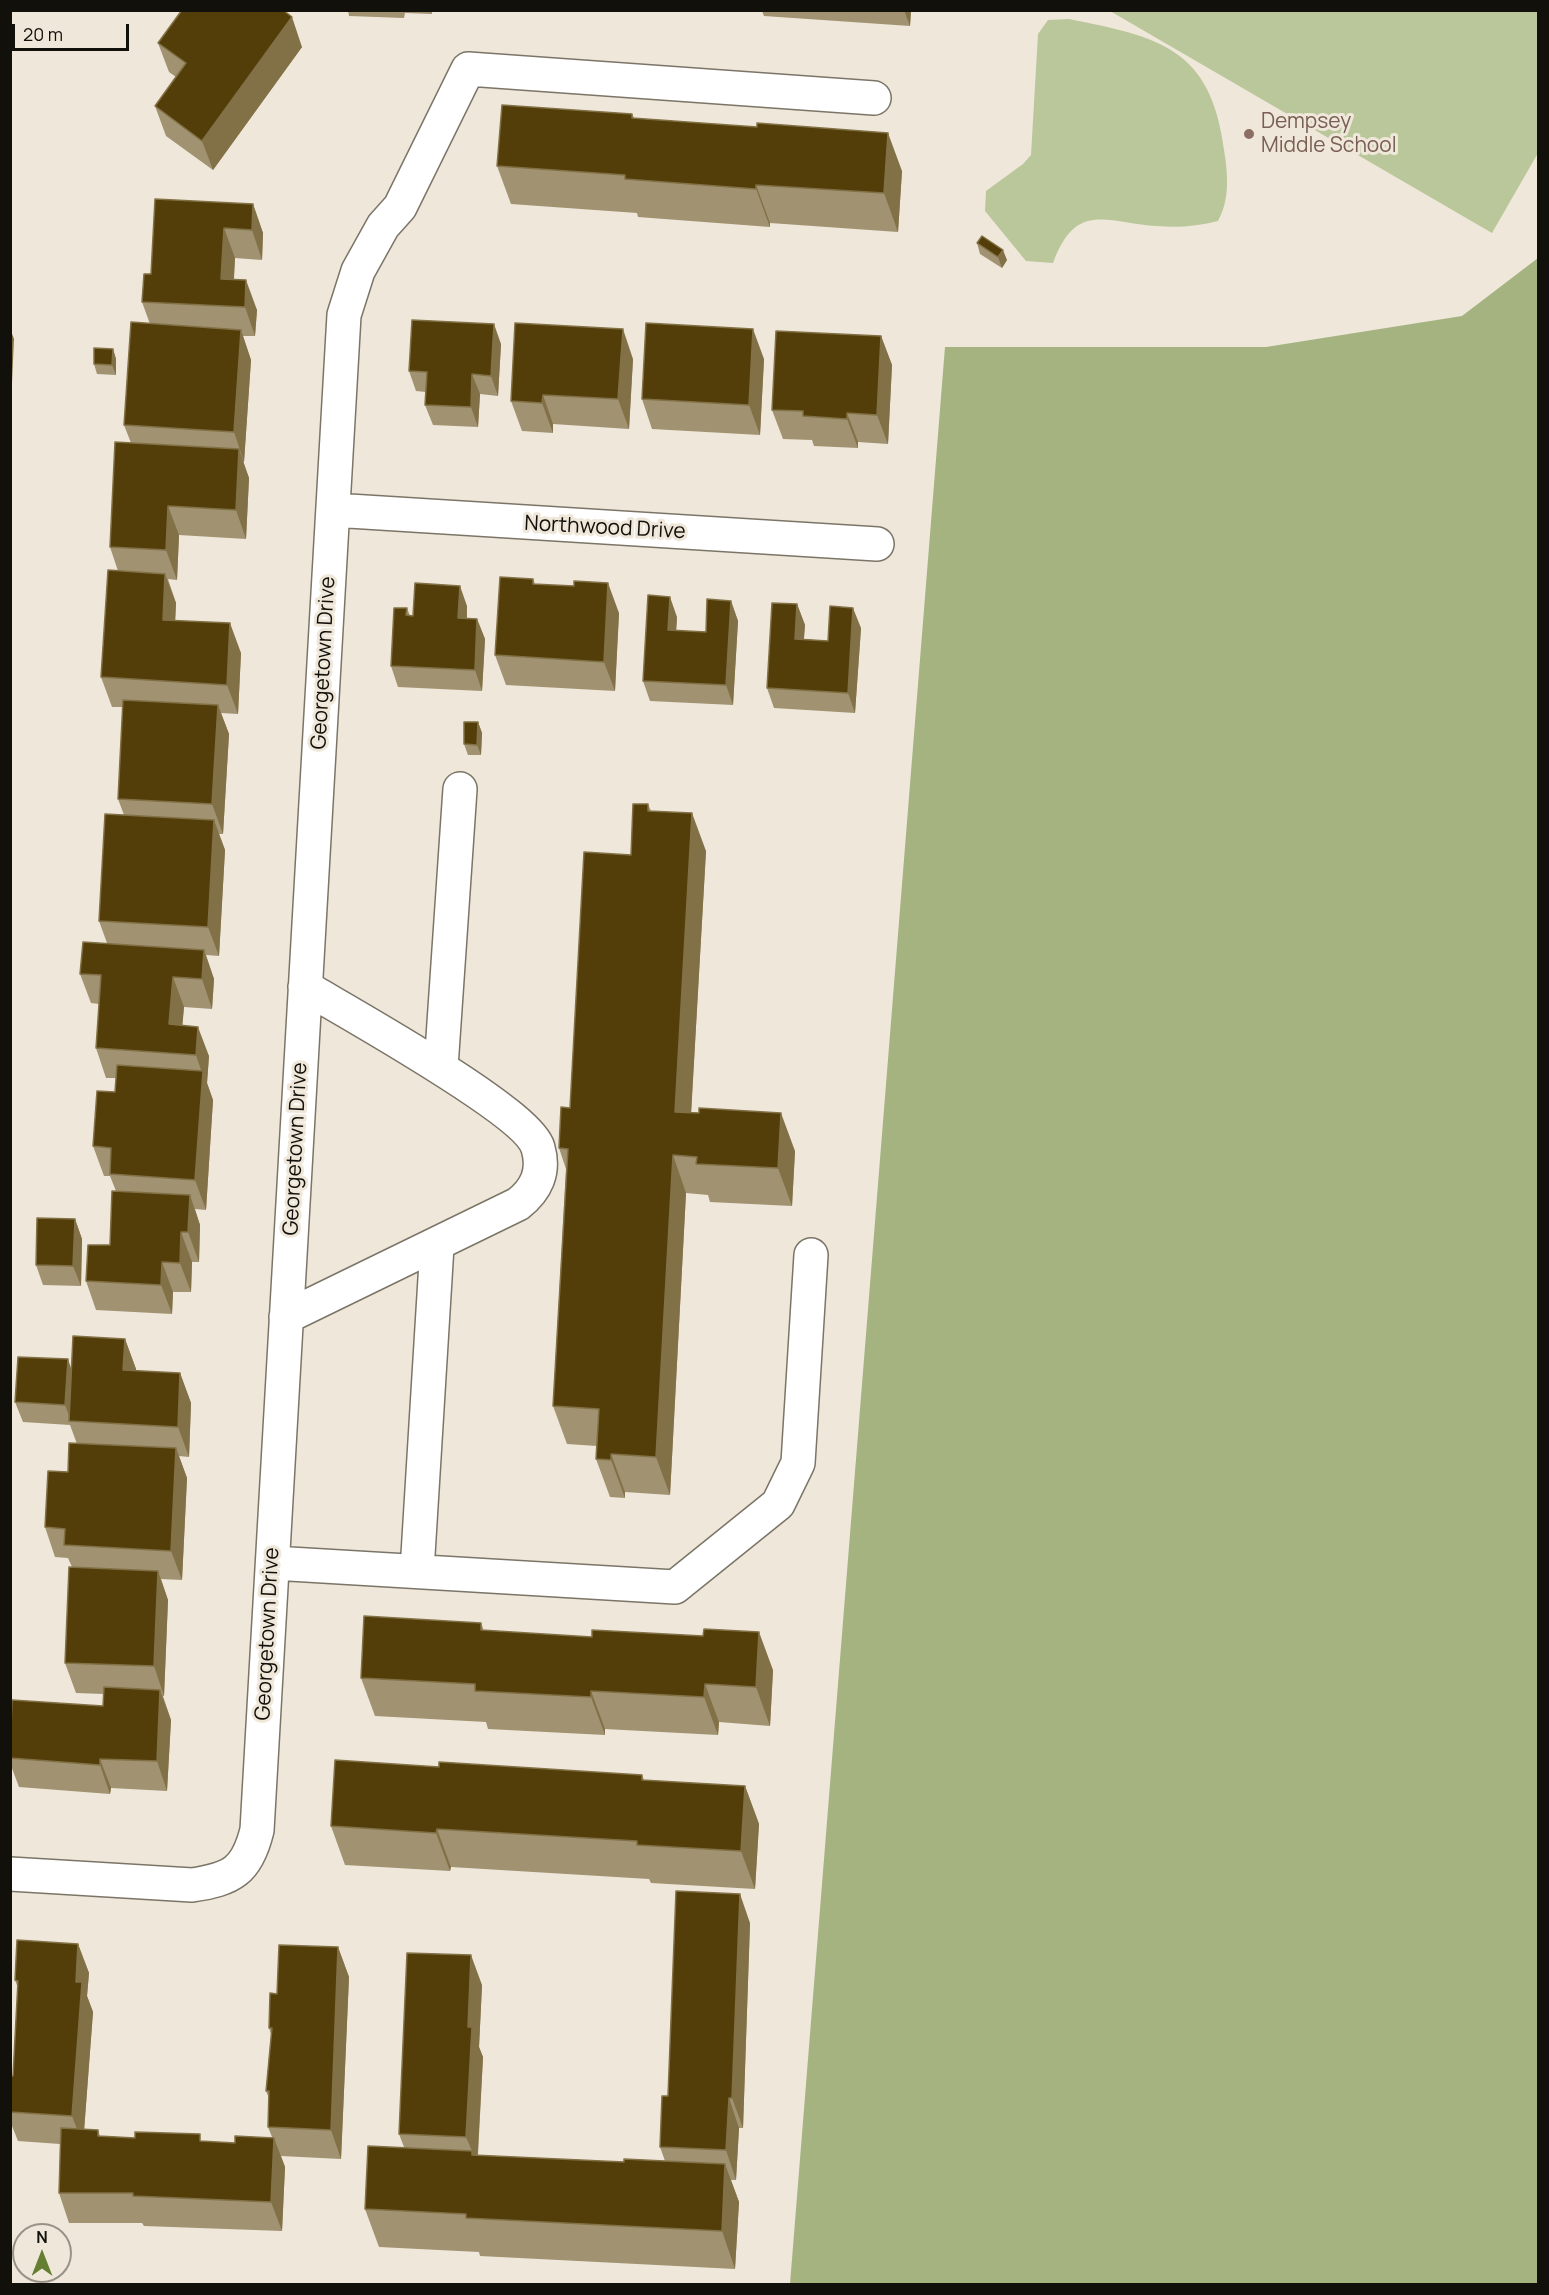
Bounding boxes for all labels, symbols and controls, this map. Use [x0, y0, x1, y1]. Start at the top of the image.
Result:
scale bar [15, 12, 132, 50]
text: 20 m [23, 22, 63, 46]
place label: Dempsey Middle School [1261, 109, 1397, 159]
marker: Dempsey Middle School [1242, 127, 1256, 141]
street label: Northwood Drive [524, 511, 686, 545]
street label: Georgetown Drive [307, 576, 341, 750]
street label: Georgetown Drive [279, 1062, 313, 1236]
street label: Georgetown Drive [251, 1547, 285, 1721]
north arrow [12, 2223, 72, 2283]
text: N [36, 2226, 48, 2248]

